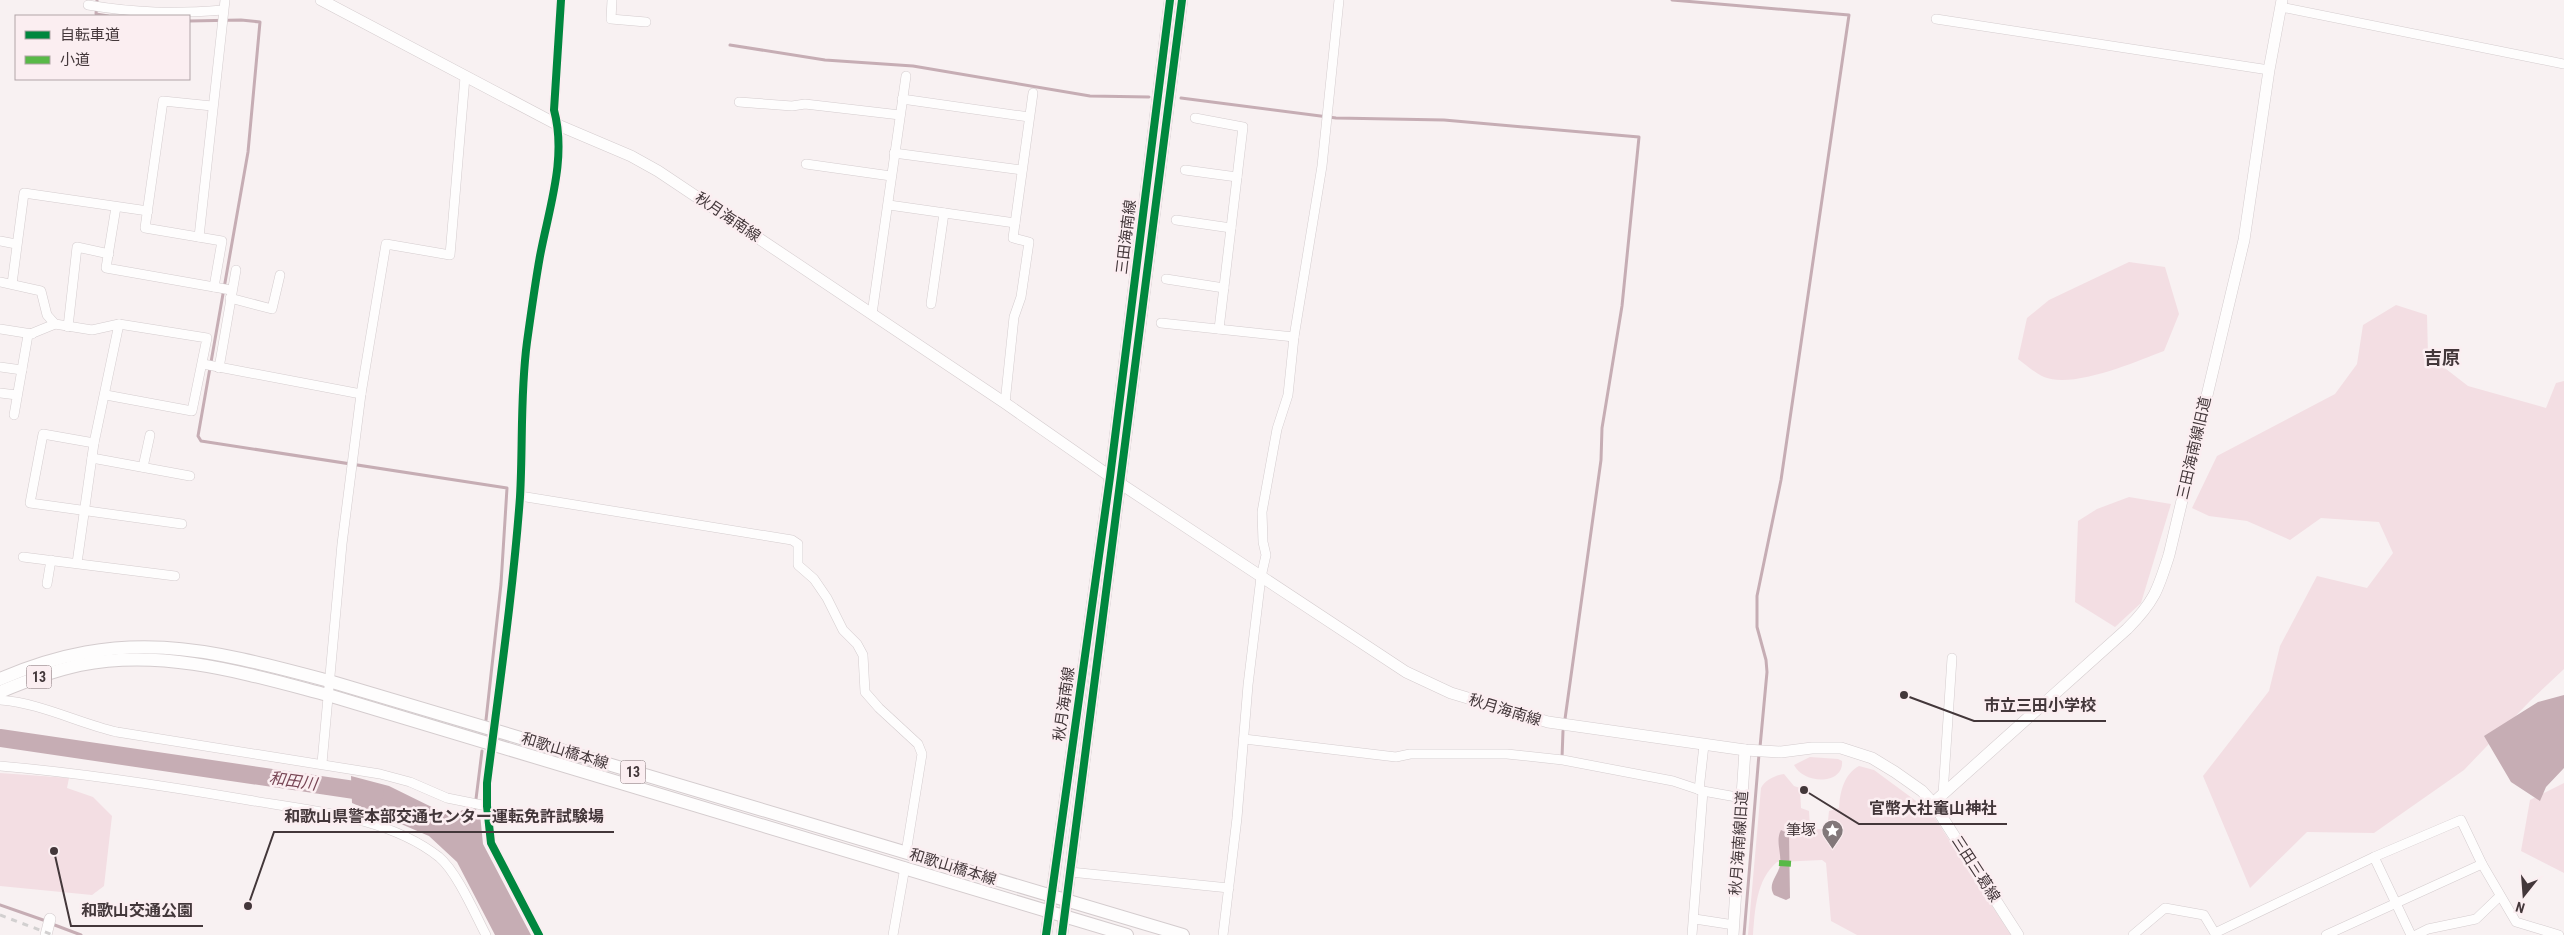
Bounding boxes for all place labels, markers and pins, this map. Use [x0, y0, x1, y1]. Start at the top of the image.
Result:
callout: 市立三田小学校 [1974, 690, 2106, 721]
callout: 官幣大社竃山神社 [1859, 793, 2007, 824]
callout: 和歌山県警本部交通センター運転免許試験場 [274, 801, 614, 832]
place icon: 筆塚 [1820, 818, 1844, 849]
place label: 筆塚 [1786, 821, 1816, 839]
callout: 和歌山交通公園 [71, 895, 203, 926]

